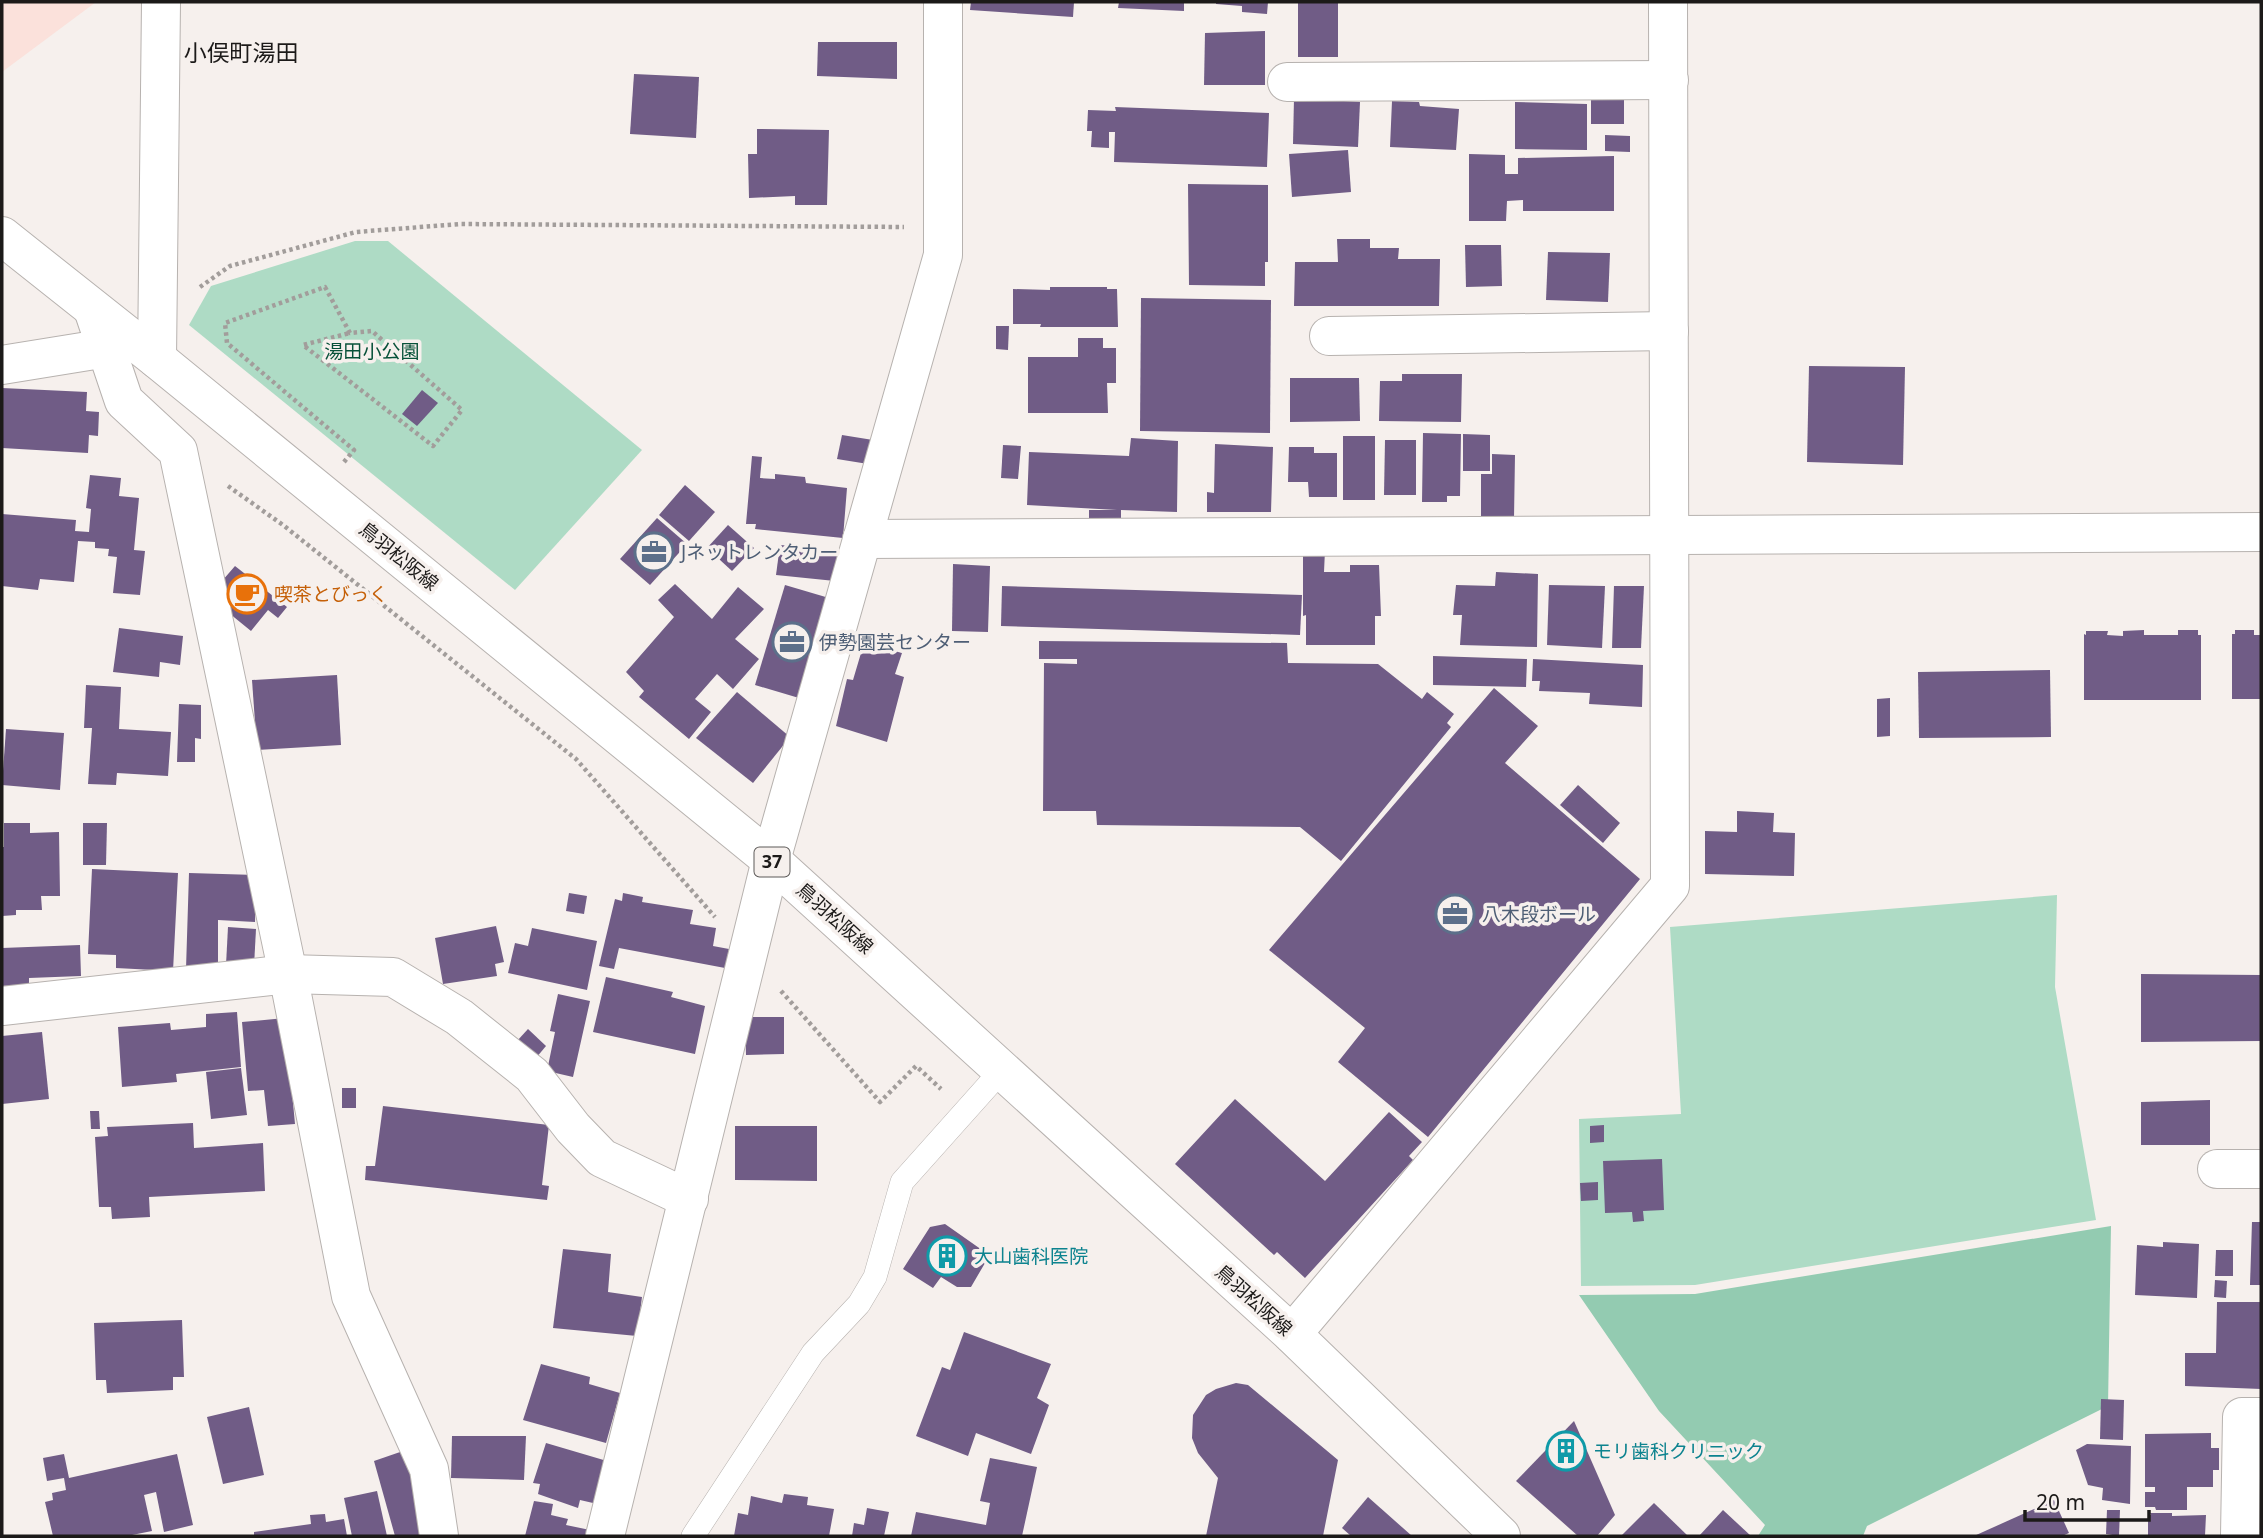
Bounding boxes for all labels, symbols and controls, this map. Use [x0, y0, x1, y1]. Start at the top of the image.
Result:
district label: 小俣町湯田 [184, 36, 299, 68]
park label: 湯田小公園 [324, 338, 420, 364]
street label: 鳥羽松阪線 [354, 516, 444, 596]
office icon: Jネットレンタカー [633, 531, 675, 573]
place label: Jネットレンタカー [679, 539, 838, 565]
cafe icon: 喫茶とびっく [226, 573, 268, 615]
place label: 喫茶とびっく [274, 581, 388, 607]
office icon: 伊勢園芸センター [771, 621, 813, 663]
place label: 伊勢園芸センター [819, 629, 971, 655]
road number: 37 [754, 848, 790, 876]
street label: 鳥羽松阪線 [791, 877, 879, 959]
office icon: 八木段ボール [1434, 893, 1476, 935]
place label: 八木段ボール [1482, 901, 1596, 927]
building icon: 大山歯科医院 [926, 1235, 968, 1277]
place label: 大山歯科医院 [974, 1243, 1088, 1269]
street label: 鳥羽松阪線 [1210, 1259, 1298, 1341]
building icon: モリ歯科クリニック [1545, 1430, 1587, 1472]
place label: モリ歯科クリニック [1593, 1438, 1764, 1464]
scale bar [2025, 1478, 2149, 1522]
text: 20 m [2036, 1488, 2085, 1516]

